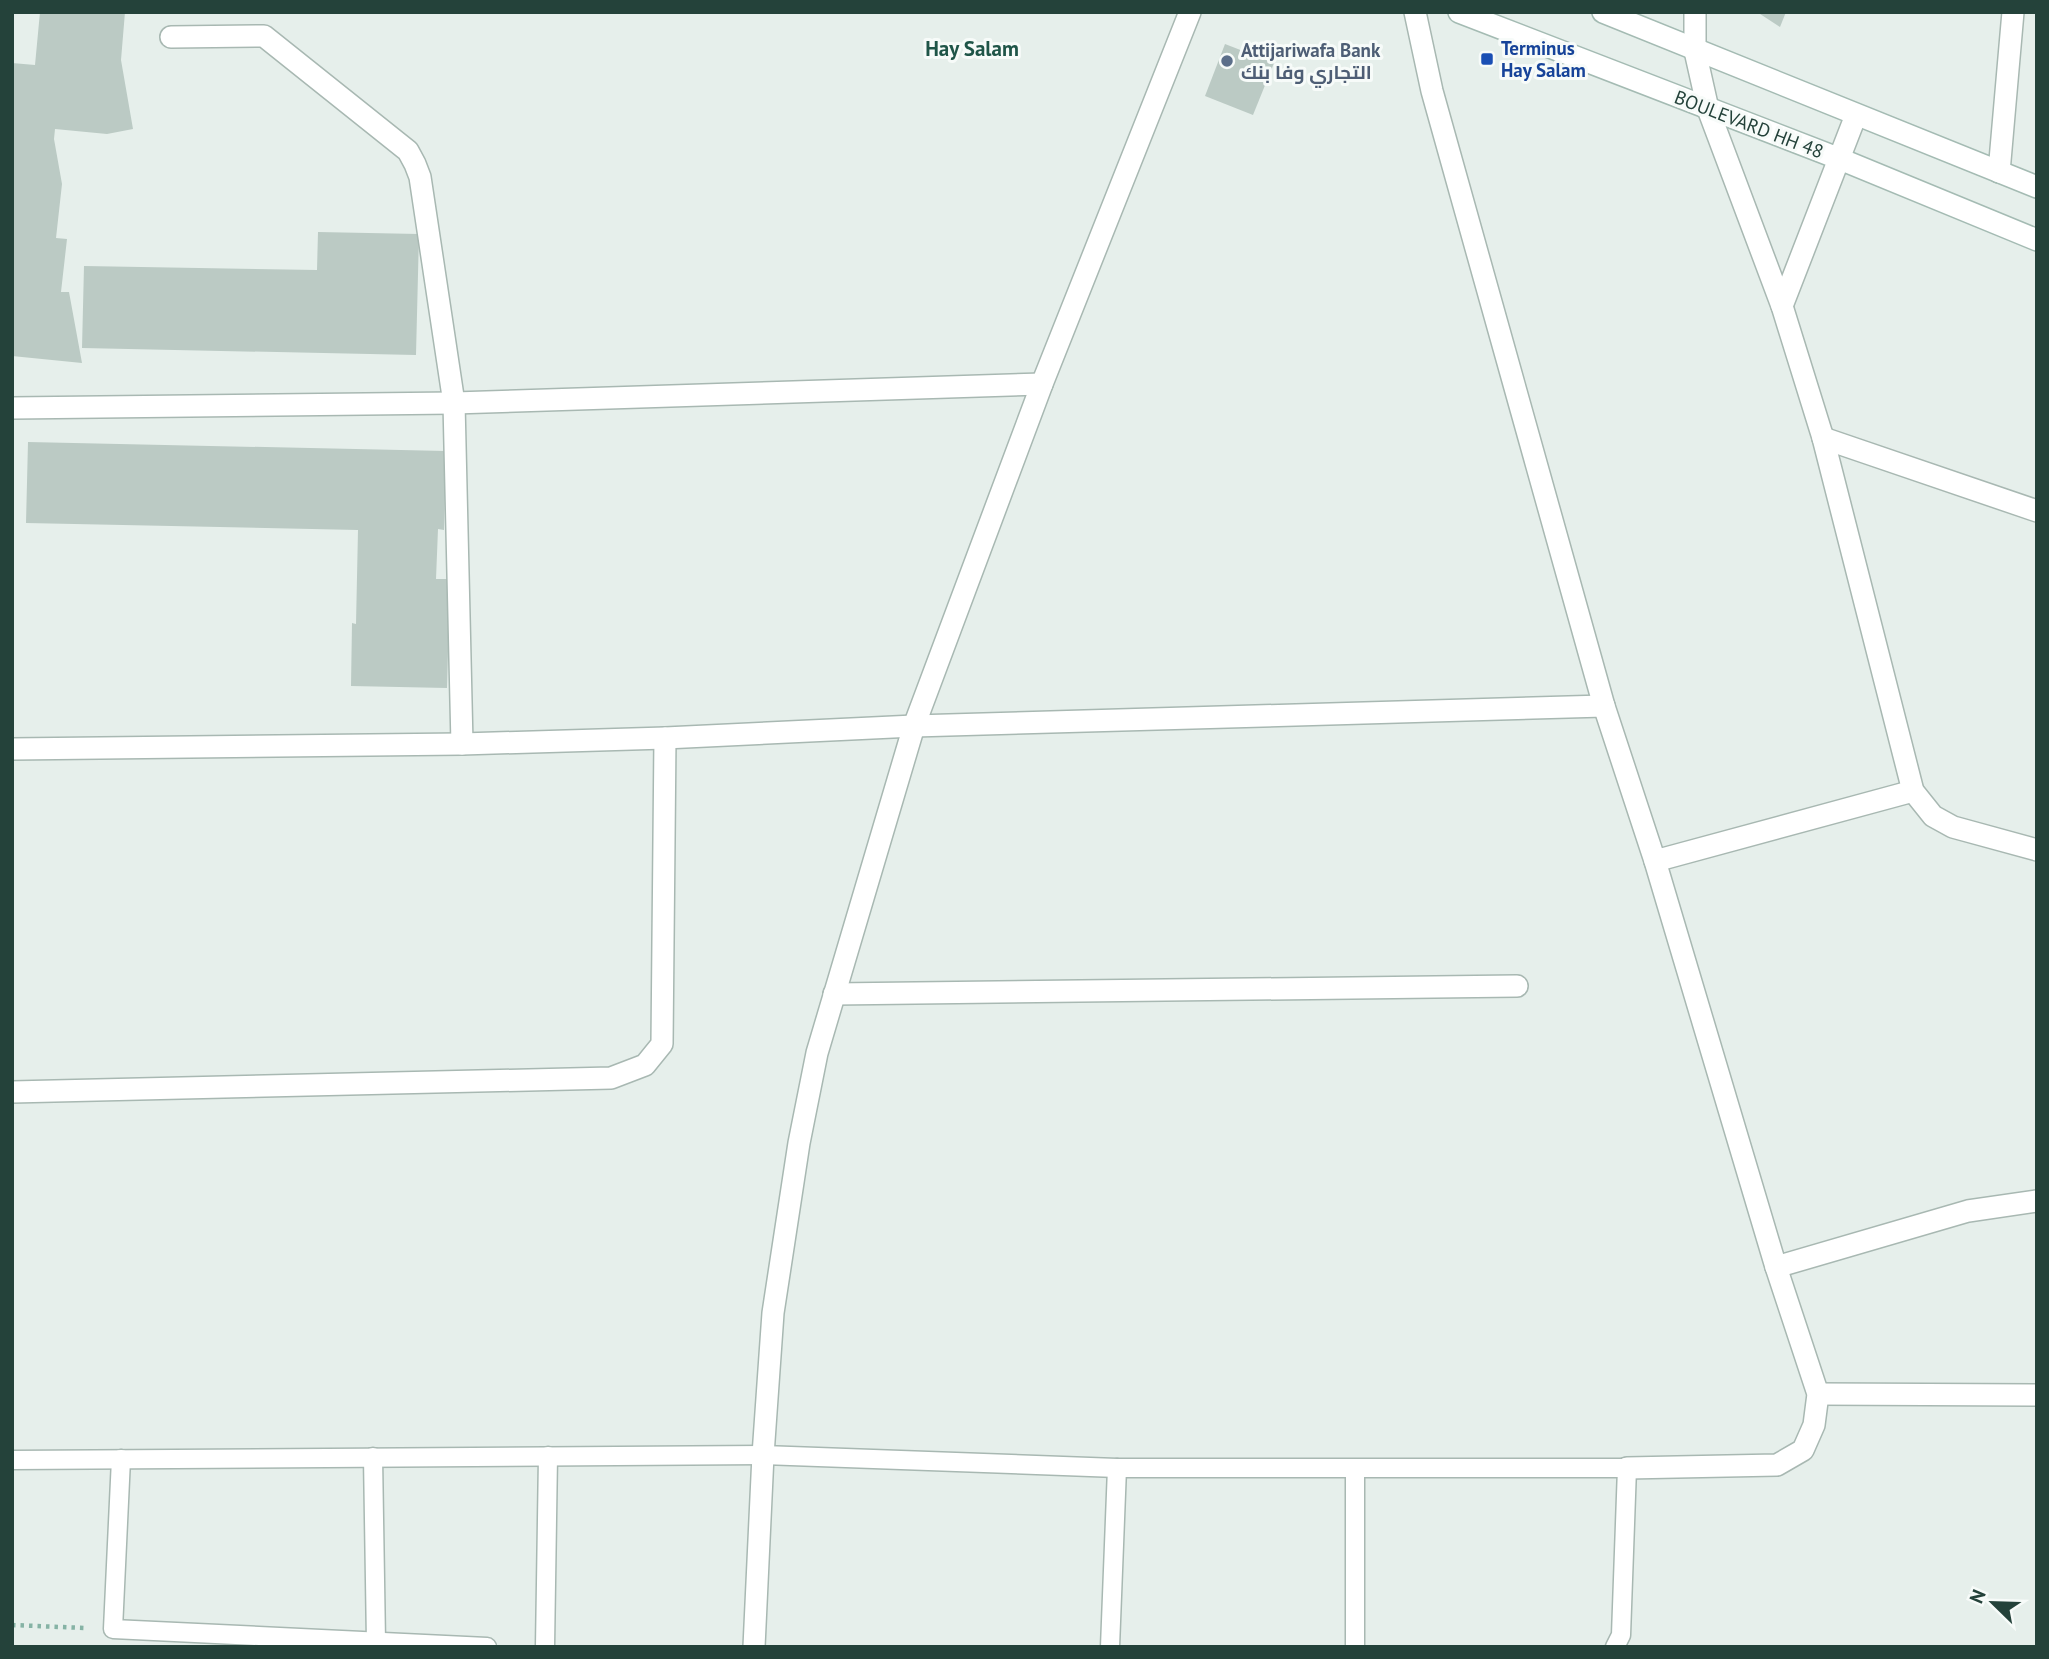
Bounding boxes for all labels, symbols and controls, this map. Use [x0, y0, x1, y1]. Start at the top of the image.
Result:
district label: Hay Salam [925, 35, 1019, 62]
place label: Terminus Hay Salam [1501, 36, 1586, 82]
place label: Attijariwafa Bank التجاري وفا بنك [1241, 38, 1381, 88]
marker: Terminus Hay Salam [1479, 51, 1495, 67]
marker: Attijariwafa Bank التجاري وفا بنك [1219, 53, 1235, 69]
street label: BOULEVARD HH 48 [1671, 85, 1827, 163]
north arrow [1958, 1568, 2028, 1638]
text: N [1964, 1586, 1991, 1607]

